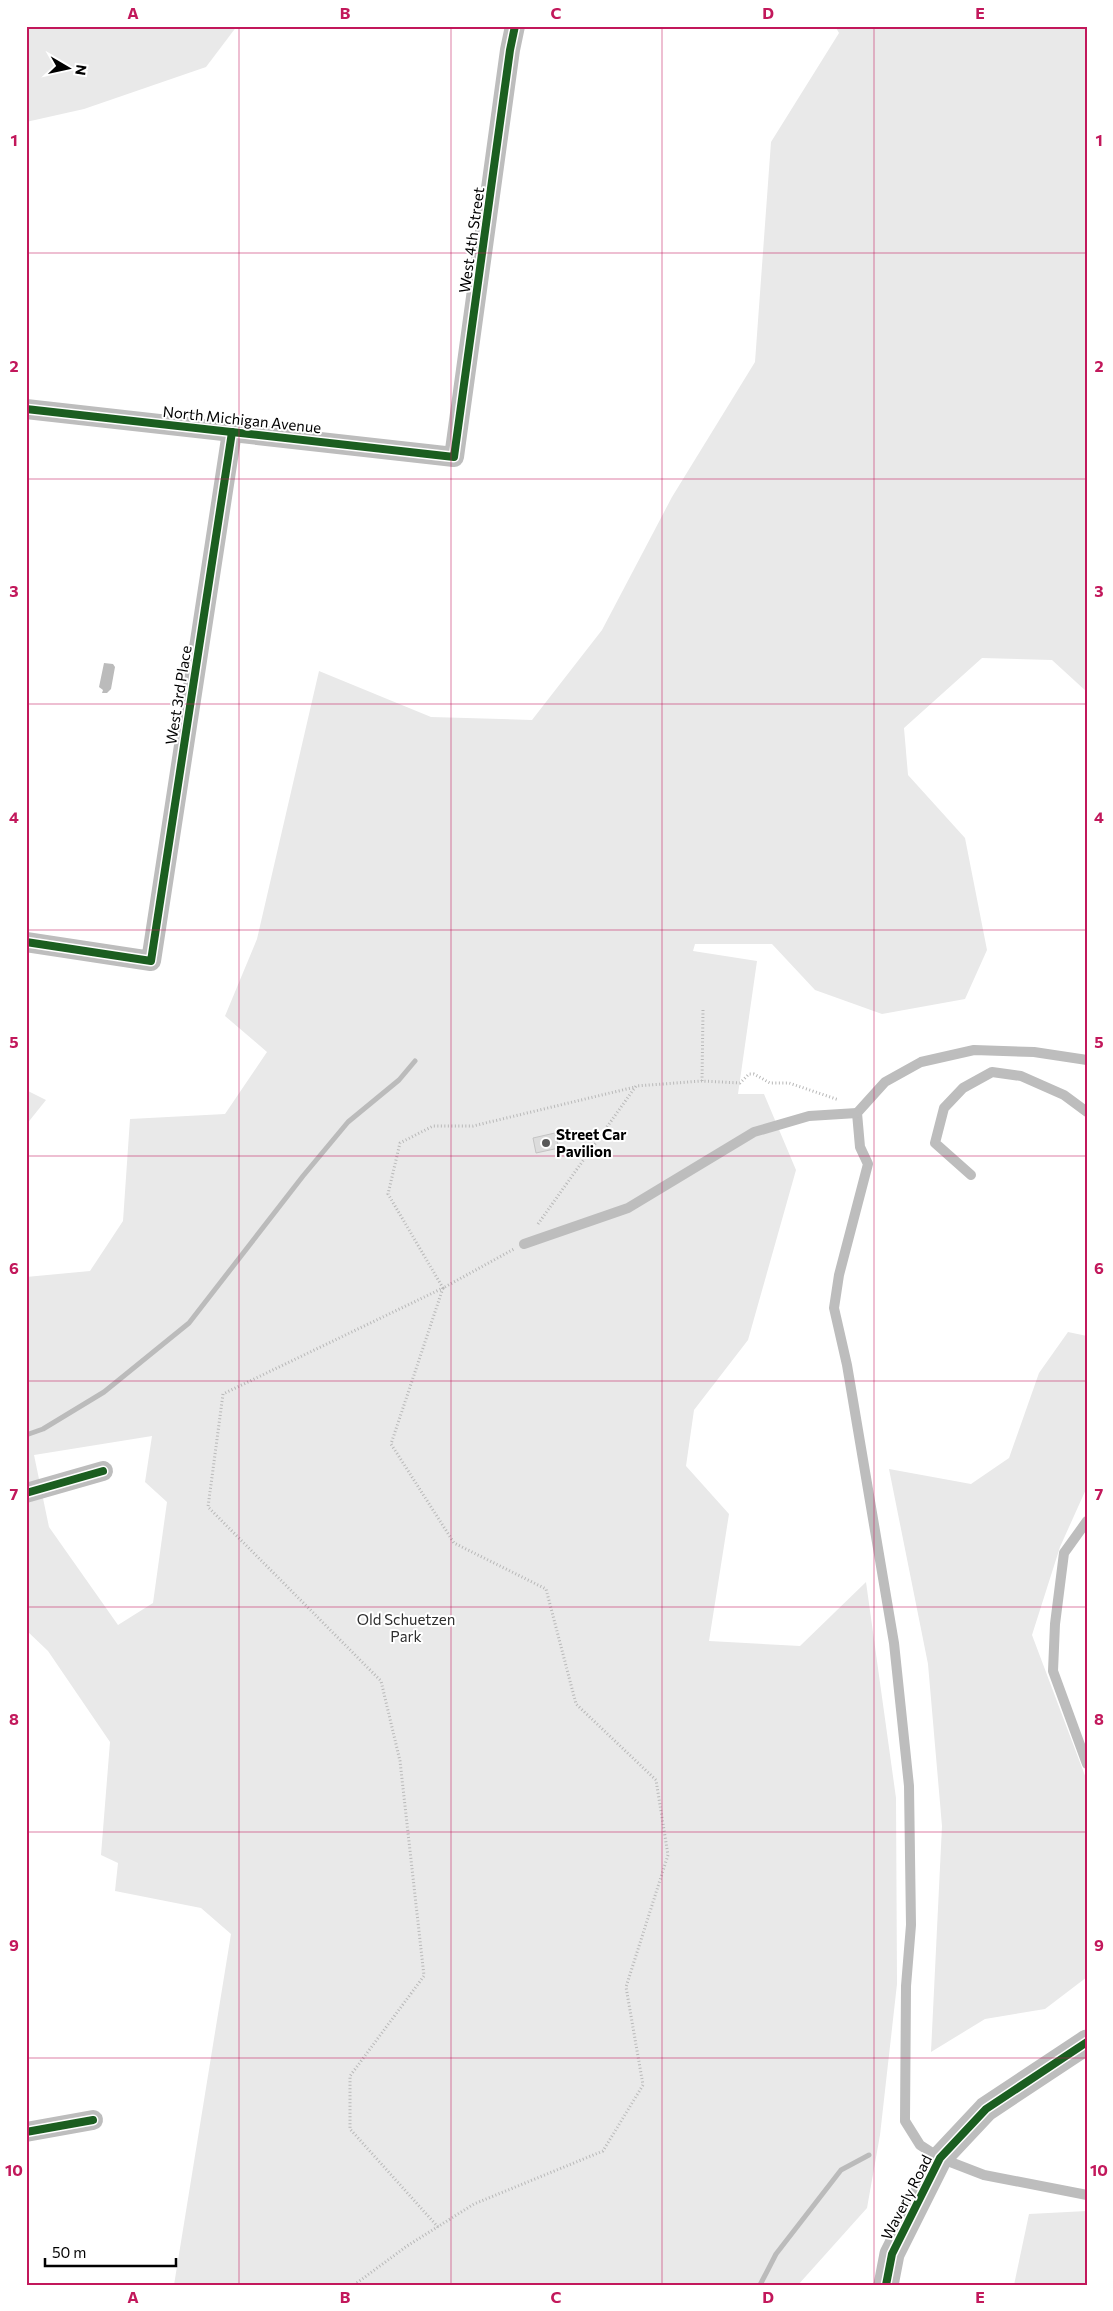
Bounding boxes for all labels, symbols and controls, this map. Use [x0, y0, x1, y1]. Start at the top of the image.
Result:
text: A [127, 3, 139, 22]
text: B [340, 3, 351, 22]
text: C [551, 3, 562, 22]
text: D [762, 3, 774, 22]
text: E [975, 3, 985, 22]
north arrow [42, 42, 92, 92]
text: N [72, 64, 91, 77]
text: 1 [10, 130, 18, 149]
text: 1 [1095, 130, 1103, 149]
street label: West 4th Street [455, 186, 487, 294]
text: 2 [9, 356, 19, 375]
text: 2 [1094, 356, 1104, 375]
street label: North Michigan Avenue [162, 402, 322, 436]
text: 3 [9, 581, 19, 600]
text: 3 [1094, 581, 1104, 600]
street label: West 3rd Place [161, 644, 195, 746]
text: 4 [9, 807, 19, 826]
text: 4 [1094, 807, 1104, 826]
text: 5 [9, 1032, 19, 1051]
text: 5 [1094, 1032, 1104, 1051]
place label: Street Car Pavilion [556, 1125, 626, 1160]
marker: Street Car Pavilion [540, 1137, 552, 1149]
text: 6 [9, 1258, 19, 1277]
text: 6 [1094, 1258, 1104, 1277]
text: 7 [10, 1484, 19, 1503]
text: 7 [1095, 1484, 1104, 1503]
park label: Old Schuetzen Park [357, 1610, 455, 1645]
text: 8 [9, 1709, 19, 1728]
text: 8 [1094, 1709, 1104, 1728]
text: 9 [9, 1935, 19, 1954]
text: 9 [1094, 1935, 1104, 1954]
street label: Waverly Road [877, 2151, 935, 2243]
text: 10 [5, 2160, 23, 2179]
text: 10 [1090, 2160, 1108, 2179]
scale bar [45, 2236, 176, 2268]
text: 50 m [52, 2243, 86, 2261]
text: A [127, 2287, 139, 2306]
text: B [340, 2287, 351, 2306]
text: C [551, 2287, 562, 2306]
text: D [762, 2287, 774, 2306]
text: E [975, 2287, 985, 2306]

